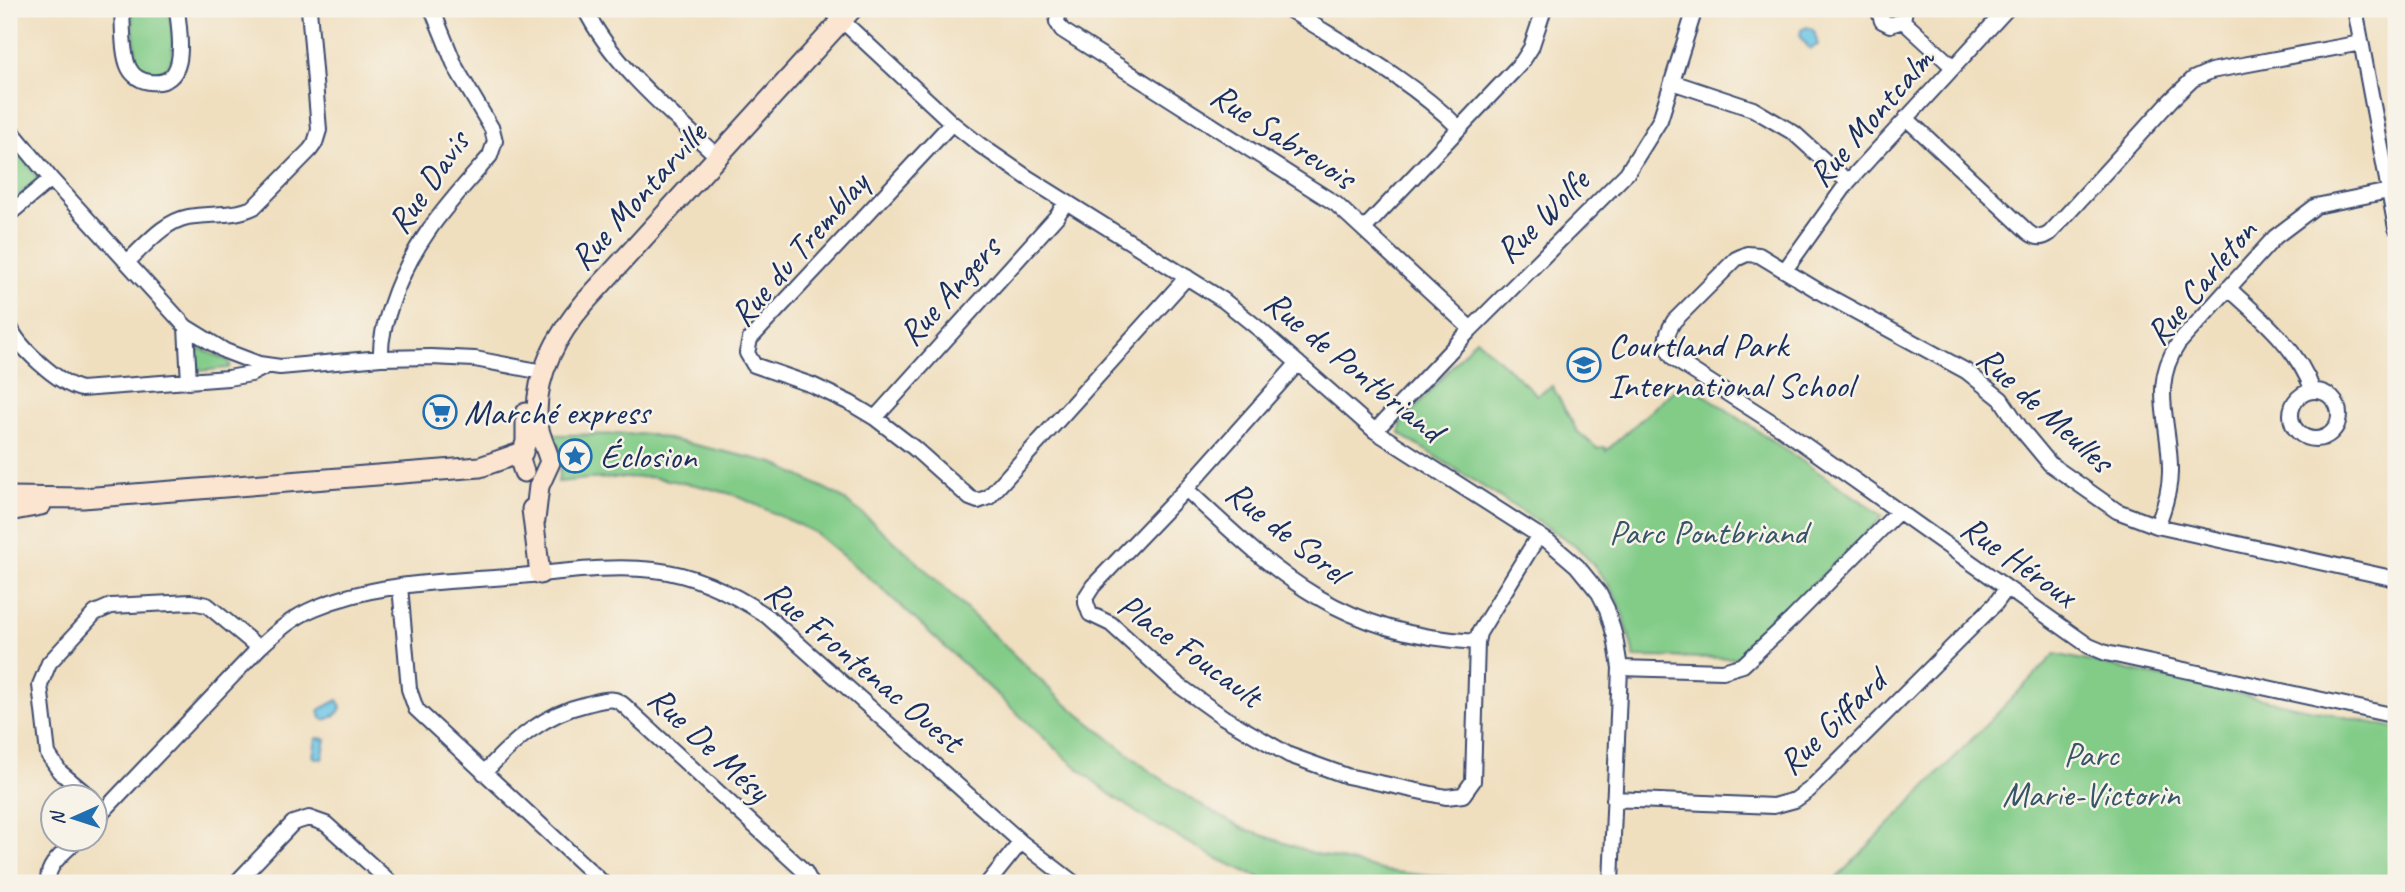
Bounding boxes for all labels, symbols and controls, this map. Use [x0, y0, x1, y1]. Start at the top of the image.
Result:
street label: Rue Montcalm [1798, 36, 1946, 196]
street label: Rue Sabrevois [1202, 73, 1366, 201]
street label: Rue Montarville [559, 110, 718, 280]
street label: Rue Davis [376, 119, 481, 242]
street label: Rue Wolfe [1485, 157, 1601, 273]
street label: Rue du Tremblay [719, 160, 881, 336]
street label: Rue Carleton [2135, 209, 2268, 354]
street label: Rue Angers [888, 225, 1012, 355]
street label: Rue de Pontbriand [1255, 280, 1457, 455]
place label: Courtland Park International School [1608, 323, 1859, 408]
street label: Rue de Meulles [1967, 336, 2125, 484]
school or university icon: Courtland Park International School [1565, 346, 1603, 384]
place label: Marché express [464, 390, 653, 435]
supermarket icon: Marché express [421, 393, 459, 431]
place label: Éclosion [600, 434, 698, 479]
place icon: Éclosion [556, 437, 594, 475]
street label: Rue de Sorel [1217, 470, 1362, 598]
street label: Rue Héroux [1952, 505, 2088, 619]
park label: Parc Pontbriand [1609, 510, 1812, 555]
street label: Rue Frontenac Ouest [755, 570, 975, 764]
street label: Place Foucault [1109, 582, 1274, 720]
street label: Rue Giffard [1768, 656, 1899, 785]
street label: Rue De Mésy [638, 676, 781, 813]
park label: Parc Marie-Victorin [2002, 732, 2181, 817]
north arrow [38, 784, 108, 854]
text: N [46, 809, 70, 825]

